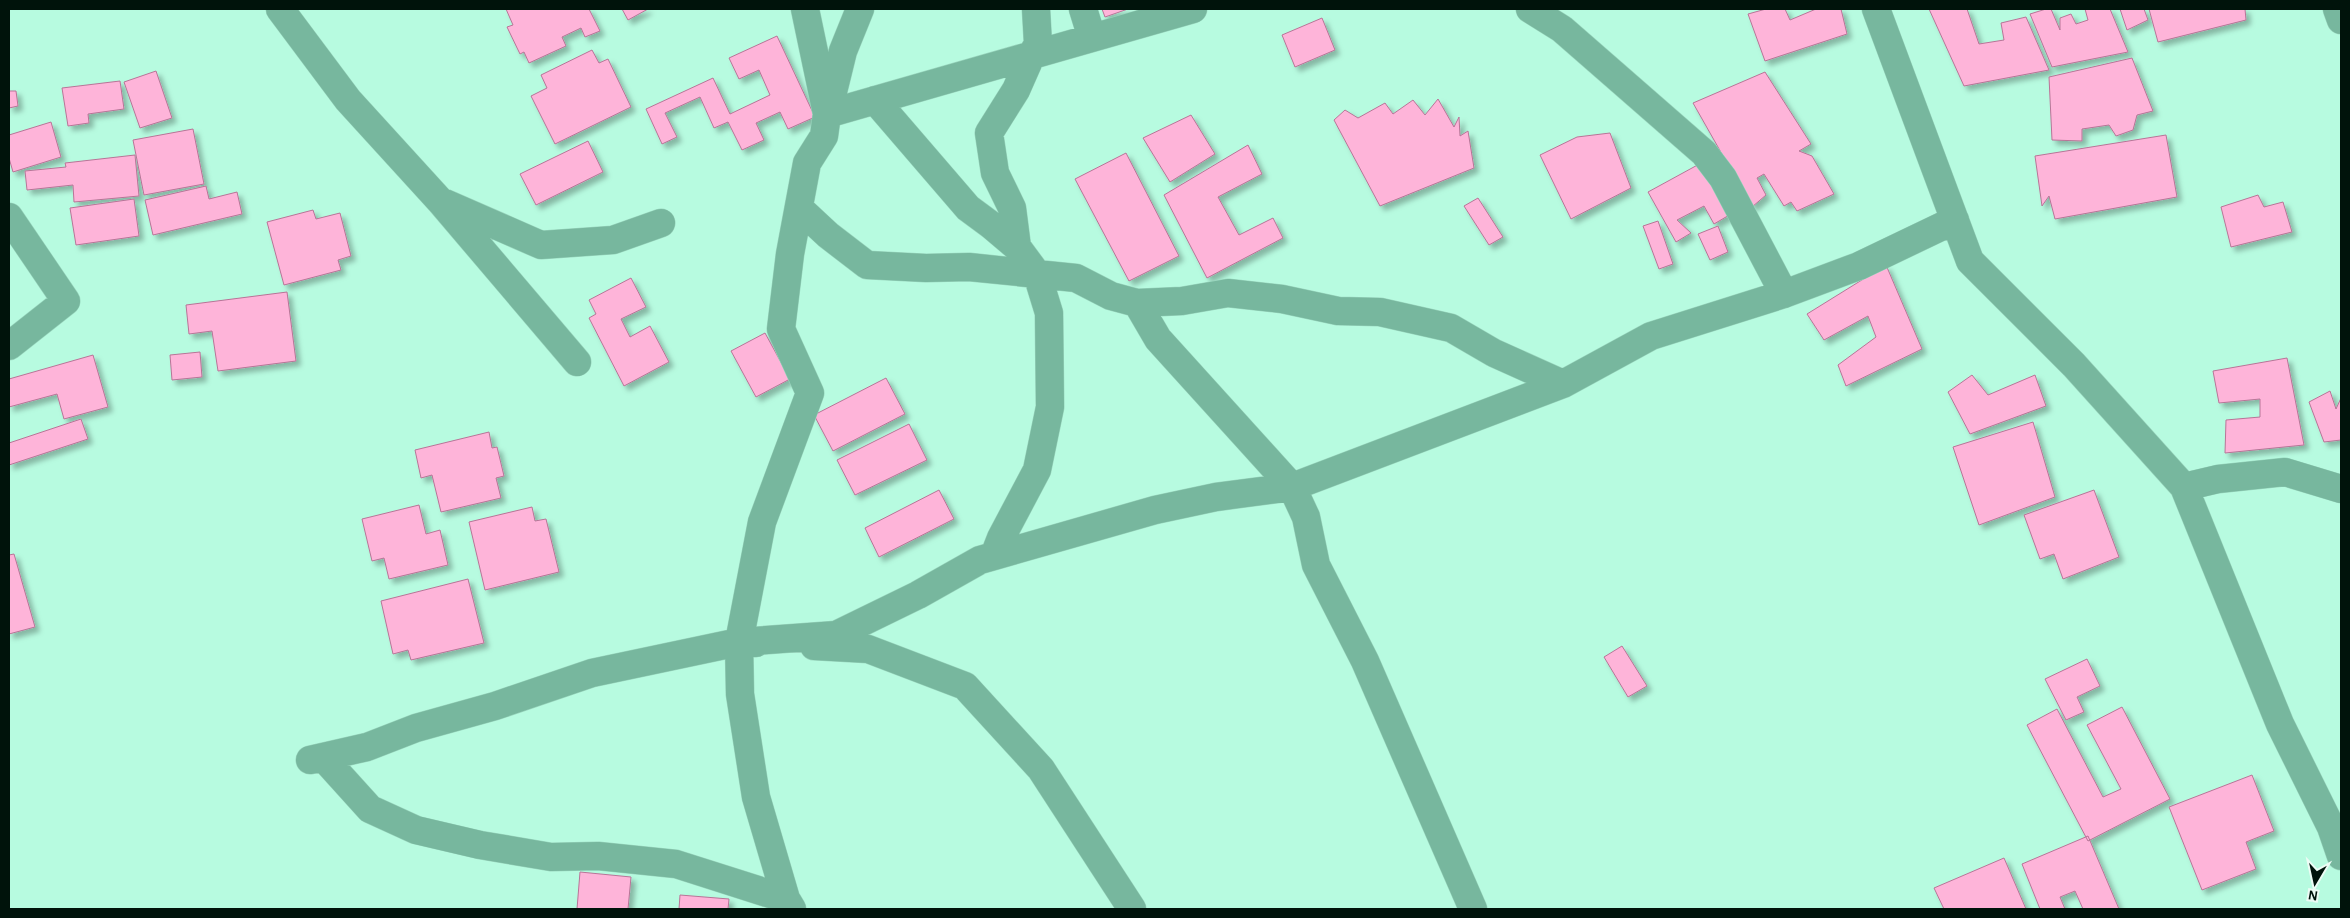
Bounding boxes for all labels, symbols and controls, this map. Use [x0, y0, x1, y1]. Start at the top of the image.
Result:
north arrow [2290, 858, 2340, 908]
text: N [2307, 887, 2319, 903]

